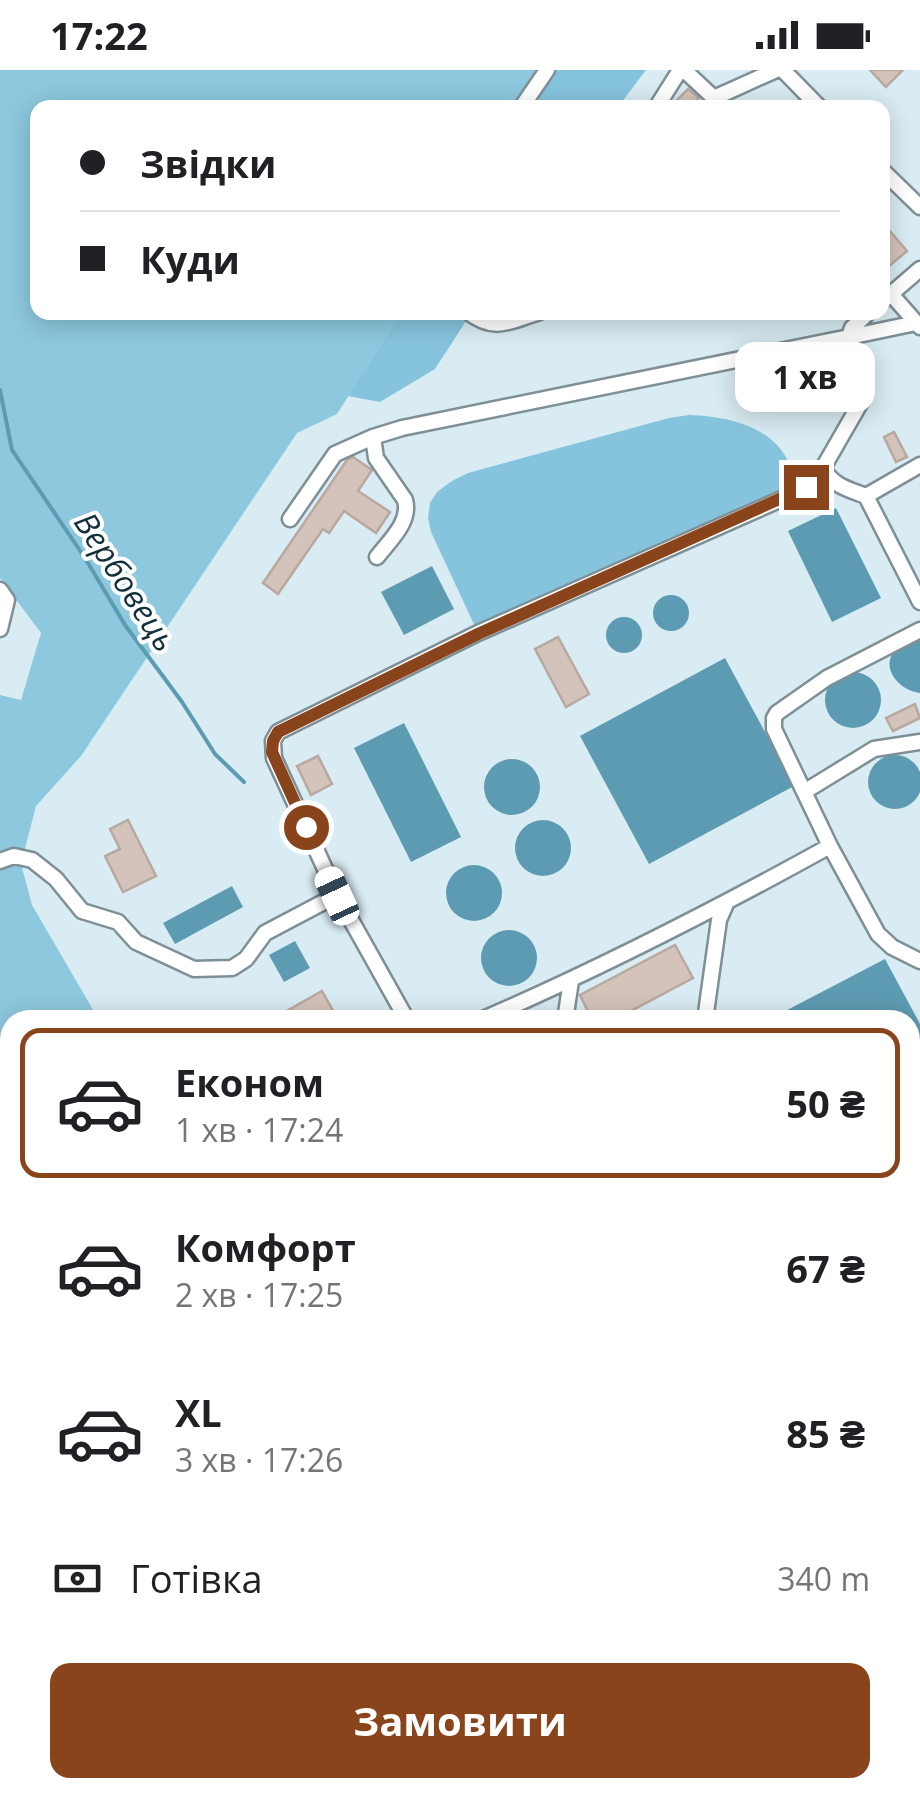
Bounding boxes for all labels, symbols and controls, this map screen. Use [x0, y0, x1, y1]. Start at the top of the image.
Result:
text: 17:22 [50, 9, 148, 61]
text: Звідки [140, 137, 276, 189]
text: Куди [140, 233, 240, 285]
callout: 1 хв [736, 342, 876, 412]
text: 1 хв [772, 355, 838, 398]
route end [784, 465, 829, 510]
water label: Вербовець [65, 503, 187, 659]
route start [284, 805, 329, 850]
car [311, 862, 363, 930]
text: Економ [175, 1056, 324, 1108]
icon: car [55, 1058, 145, 1148]
text: 50 ₴ [786, 1077, 865, 1129]
text: 1 хв · 17:24 [175, 1108, 343, 1151]
text: Комфорт [175, 1221, 356, 1273]
icon: car [55, 1223, 145, 1313]
text: 67 ₴ [786, 1242, 865, 1294]
text: 2 хв · 17:25 [175, 1273, 343, 1316]
text: XL [175, 1386, 222, 1438]
icon: car [55, 1388, 145, 1478]
text: 85 ₴ [786, 1407, 865, 1459]
text: 3 хв · 17:26 [175, 1438, 343, 1481]
icon: cash [50, 1551, 105, 1606]
text: Готівка [130, 1552, 263, 1604]
text: 340 m [777, 1557, 870, 1600]
button: Замовити [50, 1663, 870, 1778]

